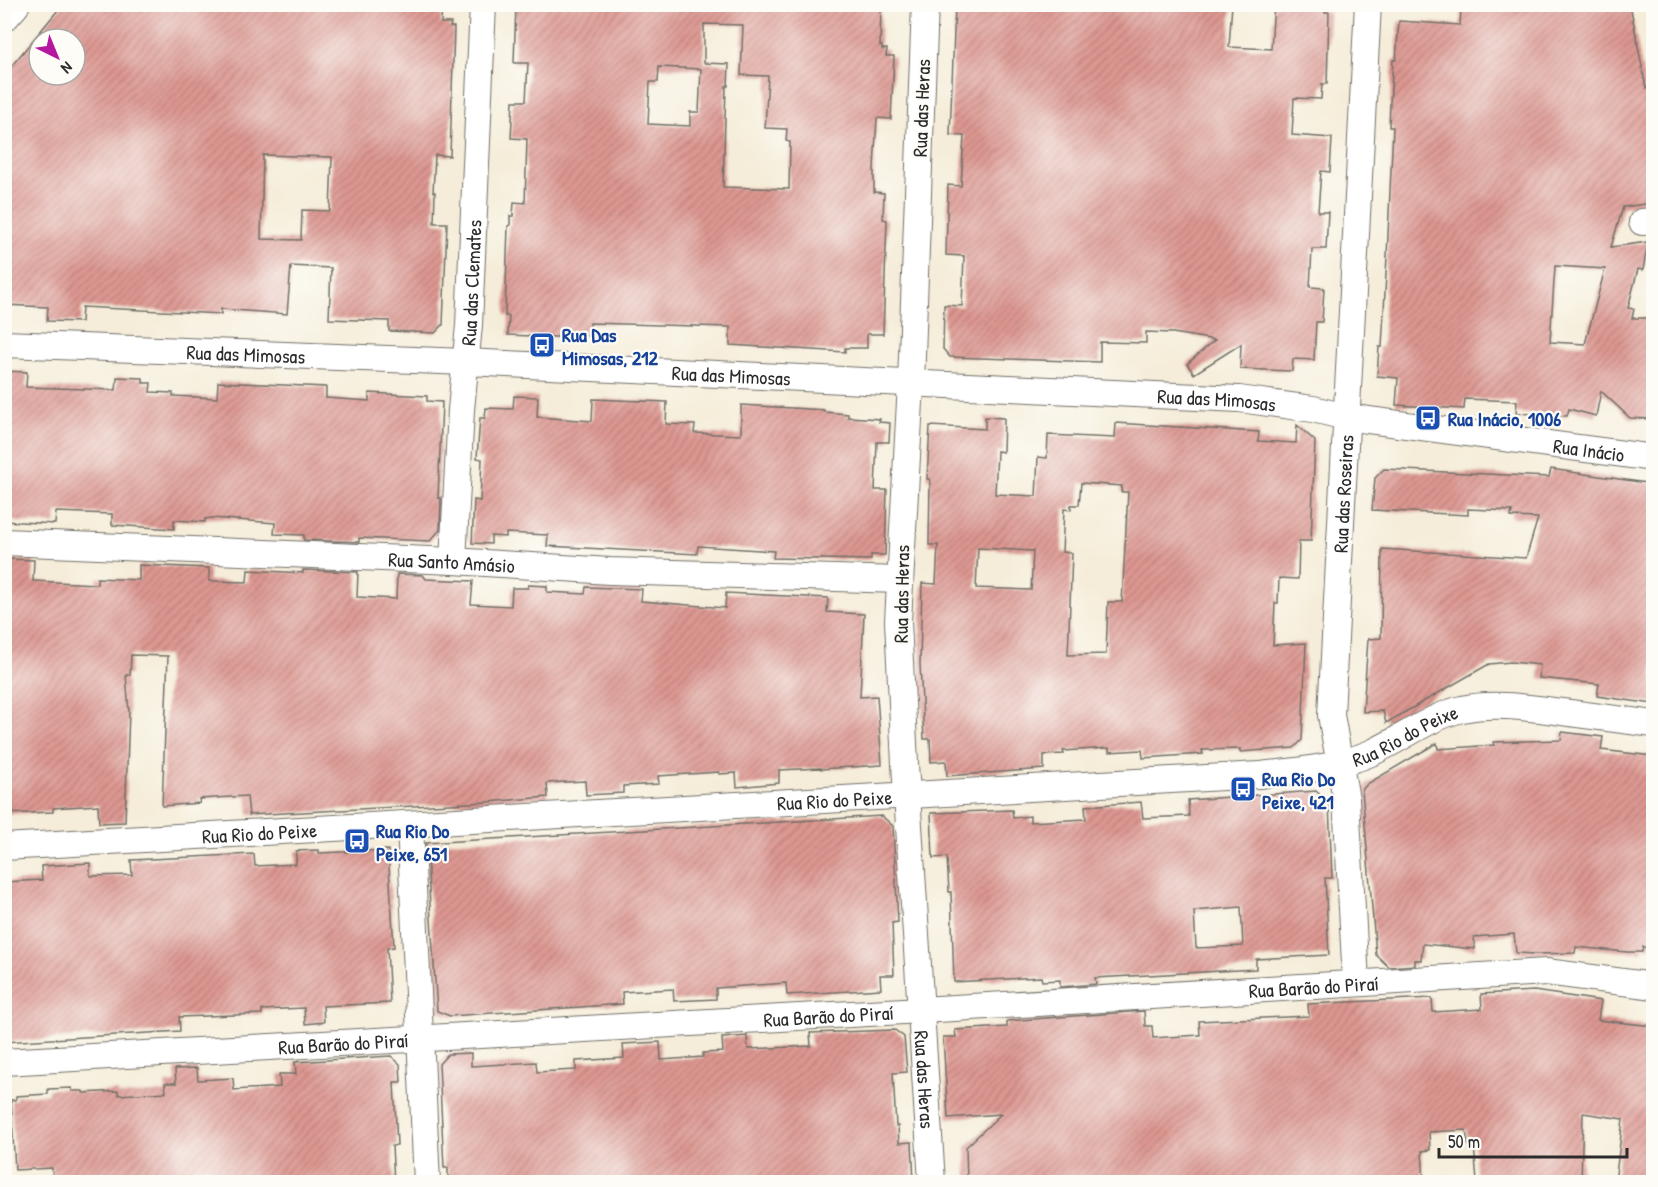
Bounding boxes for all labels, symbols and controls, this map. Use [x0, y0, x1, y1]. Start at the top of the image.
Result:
north arrow [27, 27, 87, 87]
text: N [56, 57, 78, 79]
street label: Rua das Heras [906, 58, 936, 157]
street label: Rua das Clemates [454, 219, 487, 347]
place label: Rua Das Mimosas, 212 [562, 321, 659, 371]
bus stop icon: Rua Das Mimosas, 212 [527, 330, 557, 360]
street label: Rua das Mimosas [186, 338, 306, 369]
street label: Rua das Mimosas [671, 358, 792, 391]
street label: Rua das Mimosas [1157, 382, 1278, 417]
bus stop icon: Rua Inácio, 1006 [1413, 403, 1443, 433]
place label: Rua Inácio, 1006 [1448, 405, 1561, 432]
street label: Rua Inácio [1552, 431, 1626, 467]
street label: Rua das Roseiras [1326, 434, 1359, 554]
street label: Rua das Heras [887, 544, 915, 643]
street label: Rua Santo Amásio [388, 545, 516, 578]
street label: Rua Rio do Peixe [1349, 697, 1461, 772]
place label: Rua Rio Do Peixe, 421 [1262, 765, 1335, 815]
bus stop icon: Rua Rio Do Peixe, 421 [1228, 774, 1258, 804]
street label: Rua Rio do Peixe [776, 783, 893, 816]
street label: Rua Rio do Peixe [201, 816, 318, 849]
place label: Rua Rio Do Peixe, 651 [376, 817, 449, 867]
bus stop icon: Rua Rio Do Peixe, 651 [342, 826, 372, 856]
street label: Rua Barão do Piraí [1248, 969, 1380, 1004]
street label: Rua Barão do Piraí [763, 998, 895, 1032]
street label: Rua Barão do Piraí [278, 1026, 409, 1060]
street label: Rua das Heras [909, 1030, 942, 1130]
scale bar [1439, 1121, 1626, 1159]
text: 50 m [1448, 1129, 1480, 1154]

